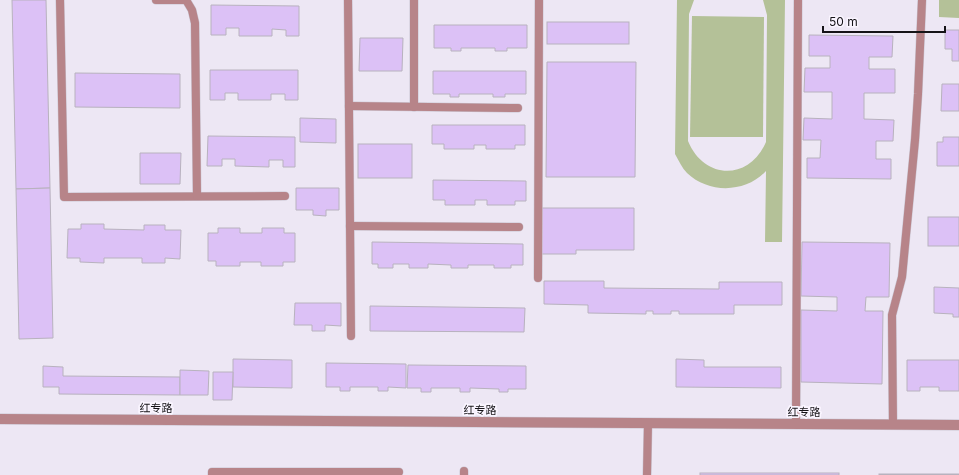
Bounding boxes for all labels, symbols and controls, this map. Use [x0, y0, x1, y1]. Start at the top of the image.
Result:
scale bar [823, 8, 945, 34]
text: 50 m [829, 14, 858, 29]
street label: 红专路 [140, 401, 173, 415]
street label: 红专路 [464, 403, 497, 417]
street label: 红专路 [788, 405, 821, 419]

